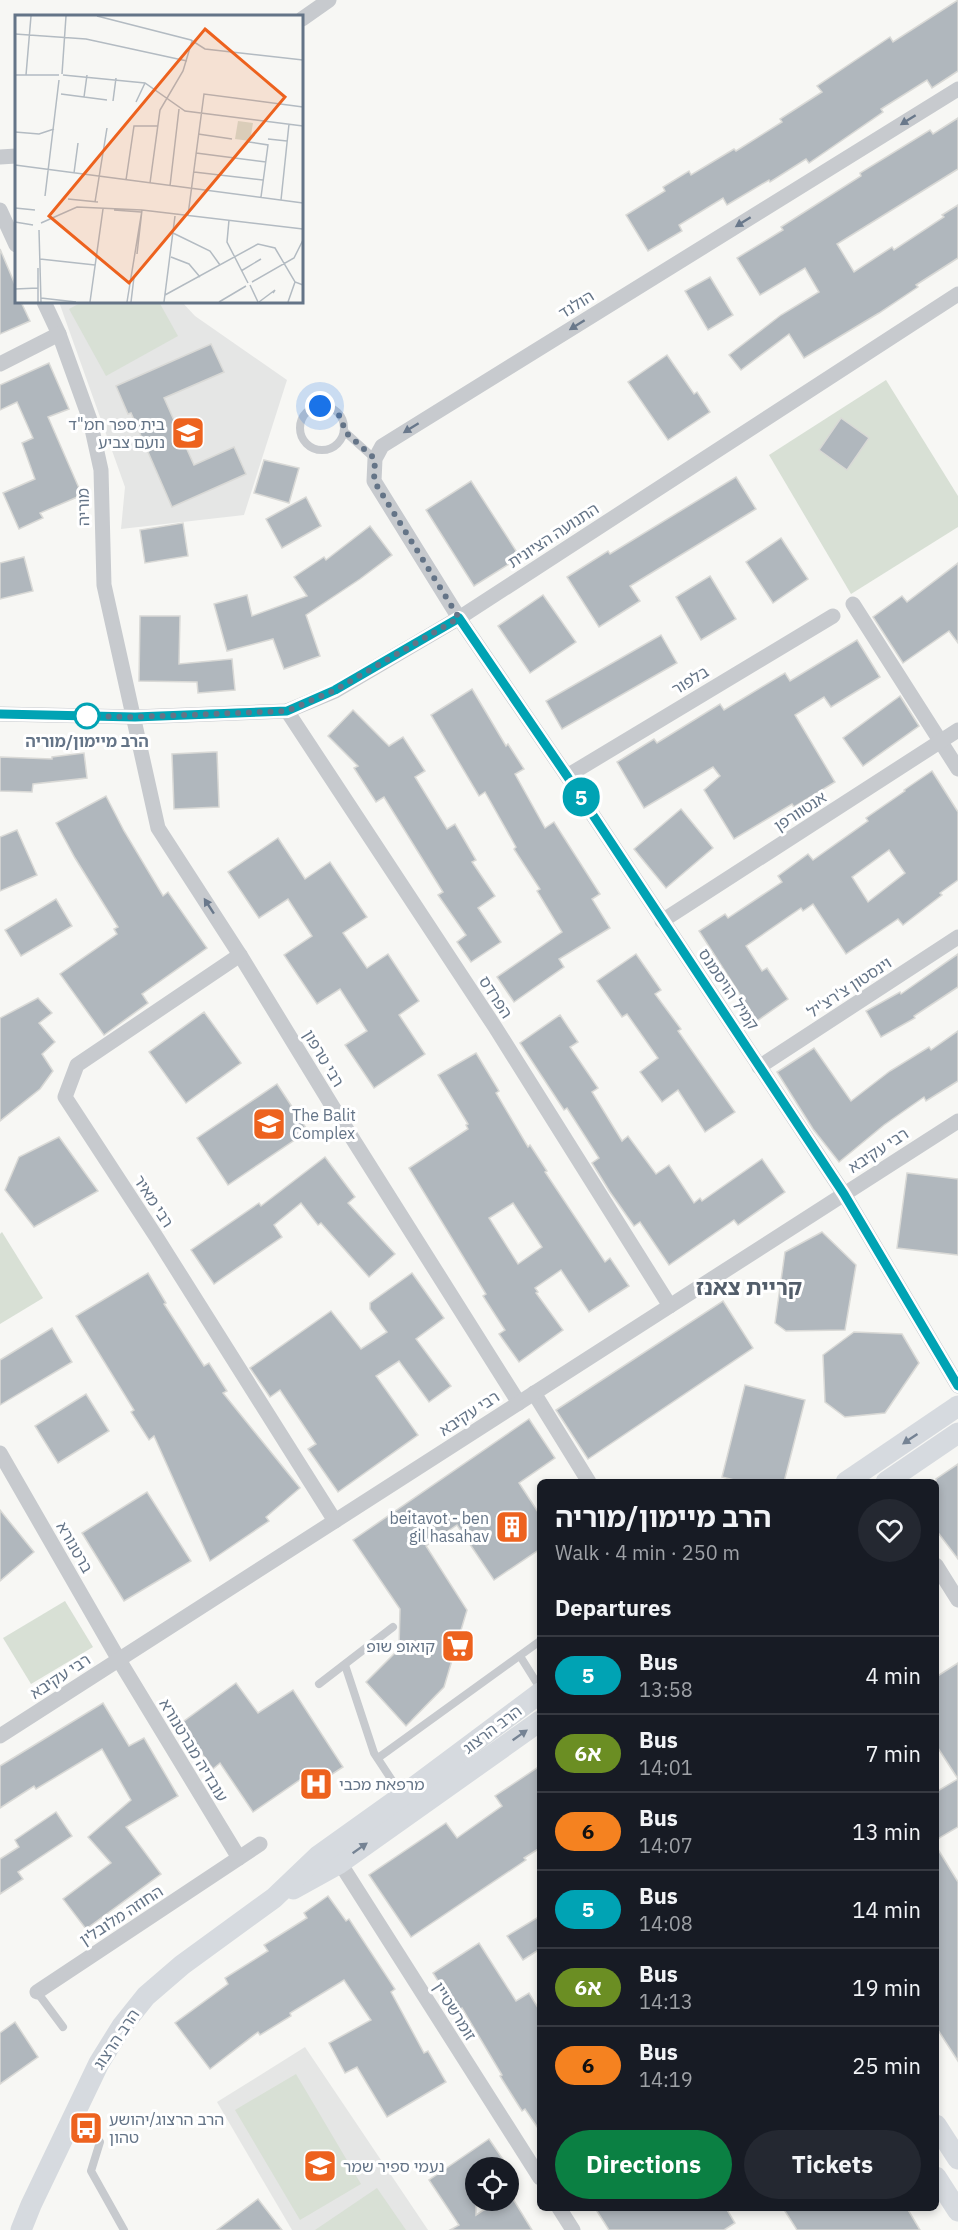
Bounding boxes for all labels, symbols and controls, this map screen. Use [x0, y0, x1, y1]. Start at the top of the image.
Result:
inset map [15, 15, 303, 303]
one-way arrow [900, 114, 916, 125]
one-way arrow [734, 217, 751, 228]
street label: הולנד [555, 285, 597, 323]
one-way arrow [569, 320, 585, 331]
your location [305, 391, 335, 421]
place label: בית ספר חמ"ד נועם צביע [68, 414, 165, 452]
school or university icon: בית ספר חמ"ד נועם צביע [170, 415, 206, 451]
one-way arrow [403, 422, 419, 433]
street label: מוריה [73, 488, 93, 526]
street label: התנועה הציונית [504, 498, 602, 572]
street label: בלפור [668, 661, 712, 699]
marker: הרב מיימון/מוריה [74, 703, 100, 729]
place label: הרב מיימון/מוריה [25, 731, 149, 751]
line badge: 5 [562, 778, 600, 816]
text: 5 [575, 783, 587, 811]
street label: אנטוורפן [770, 787, 830, 835]
one-way arrow [203, 898, 214, 914]
street label: קמיל הויסמנס [694, 944, 764, 1034]
street label: וינסטון צ'רצ'יל [803, 952, 895, 1022]
street label: הפרדס [475, 972, 517, 1022]
street label: רבי טרפון [299, 1026, 349, 1090]
place label: The Balit Complex [292, 1105, 356, 1143]
school or university icon: The Balit Complex [251, 1106, 287, 1142]
street label: רבי עקיבא [844, 1123, 912, 1177]
street label: רבי מאיר [130, 1171, 178, 1231]
district label: קריית צאנז [696, 1272, 802, 1301]
street label: רבי עקיבא [435, 1386, 503, 1440]
one-way arrow [902, 1433, 918, 1445]
text: הרב מיימון/מוריה [555, 1498, 771, 1535]
button: heart [858, 1499, 921, 1562]
place label: beitavot - ben gil hasahav [389, 1508, 489, 1546]
building icon: beitavot - ben gil hasahav [494, 1509, 530, 1545]
street label: ברטנורא [52, 1518, 98, 1576]
text: Walk · 4 min · 250 m [555, 1539, 740, 1566]
text: Departures [555, 1593, 671, 1622]
supermarket icon: קואופ שופ [440, 1628, 476, 1664]
place label: קואופ שופ [366, 1636, 435, 1656]
text: Bus [639, 1647, 678, 1676]
street label: רבי עקיבא [26, 1649, 94, 1703]
text: 5 [582, 1661, 594, 1689]
text: 4 min [865, 1661, 921, 1690]
text: 13:58 [639, 1676, 693, 1703]
street label: עובדיה מברטנורא [155, 1695, 233, 1805]
street label: הרב הרצוג [459, 1700, 525, 1758]
text: Bus [639, 1725, 678, 1754]
one-way arrow [512, 1730, 527, 1742]
text: 6א [575, 1739, 601, 1767]
text: 7 min [865, 1739, 921, 1768]
text: 14:01 [639, 1754, 693, 1781]
hospital icon: מרפאת מכבי [298, 1766, 334, 1802]
place label: מרפאת מכבי [339, 1774, 425, 1794]
text: Bus [639, 1803, 678, 1832]
text: 6 [582, 1817, 594, 1845]
text: 13 min [852, 1817, 921, 1846]
text: 14:07 [639, 1832, 693, 1859]
one-way arrow [352, 1842, 368, 1854]
street label: החוזה מלובלין [75, 1881, 167, 1949]
text: Bus [639, 1881, 678, 1910]
text: 5 [582, 1895, 594, 1923]
text: 14 min [852, 1895, 921, 1924]
text: 14:08 [639, 1910, 693, 1937]
text: Bus [639, 1959, 678, 1988]
text: 6א [575, 1973, 601, 2001]
text: 19 min [852, 1973, 921, 2002]
street label: זומרשטיין [429, 1978, 481, 2044]
text: 14:13 [639, 1988, 693, 2015]
street label: הרב הרצוג [88, 2005, 144, 2073]
text: Bus [639, 2037, 678, 2066]
text: 6 [582, 2051, 594, 2079]
text: 25 min [852, 2051, 921, 2080]
text: 14:19 [639, 2066, 693, 2093]
place label: הרב הרצוג/יהושע טהון [109, 2109, 224, 2147]
bus stop icon: הרב הרצוג/יהושע טהון [68, 2110, 104, 2146]
button: Directions [555, 2130, 732, 2199]
button: Tickets [744, 2130, 921, 2199]
school or university icon: נעמי ספיר שמר [302, 2148, 338, 2184]
place label: נעמי ספיר שמר [343, 2156, 444, 2176]
map controls [465, 2157, 519, 2211]
button: locate [465, 2157, 519, 2211]

